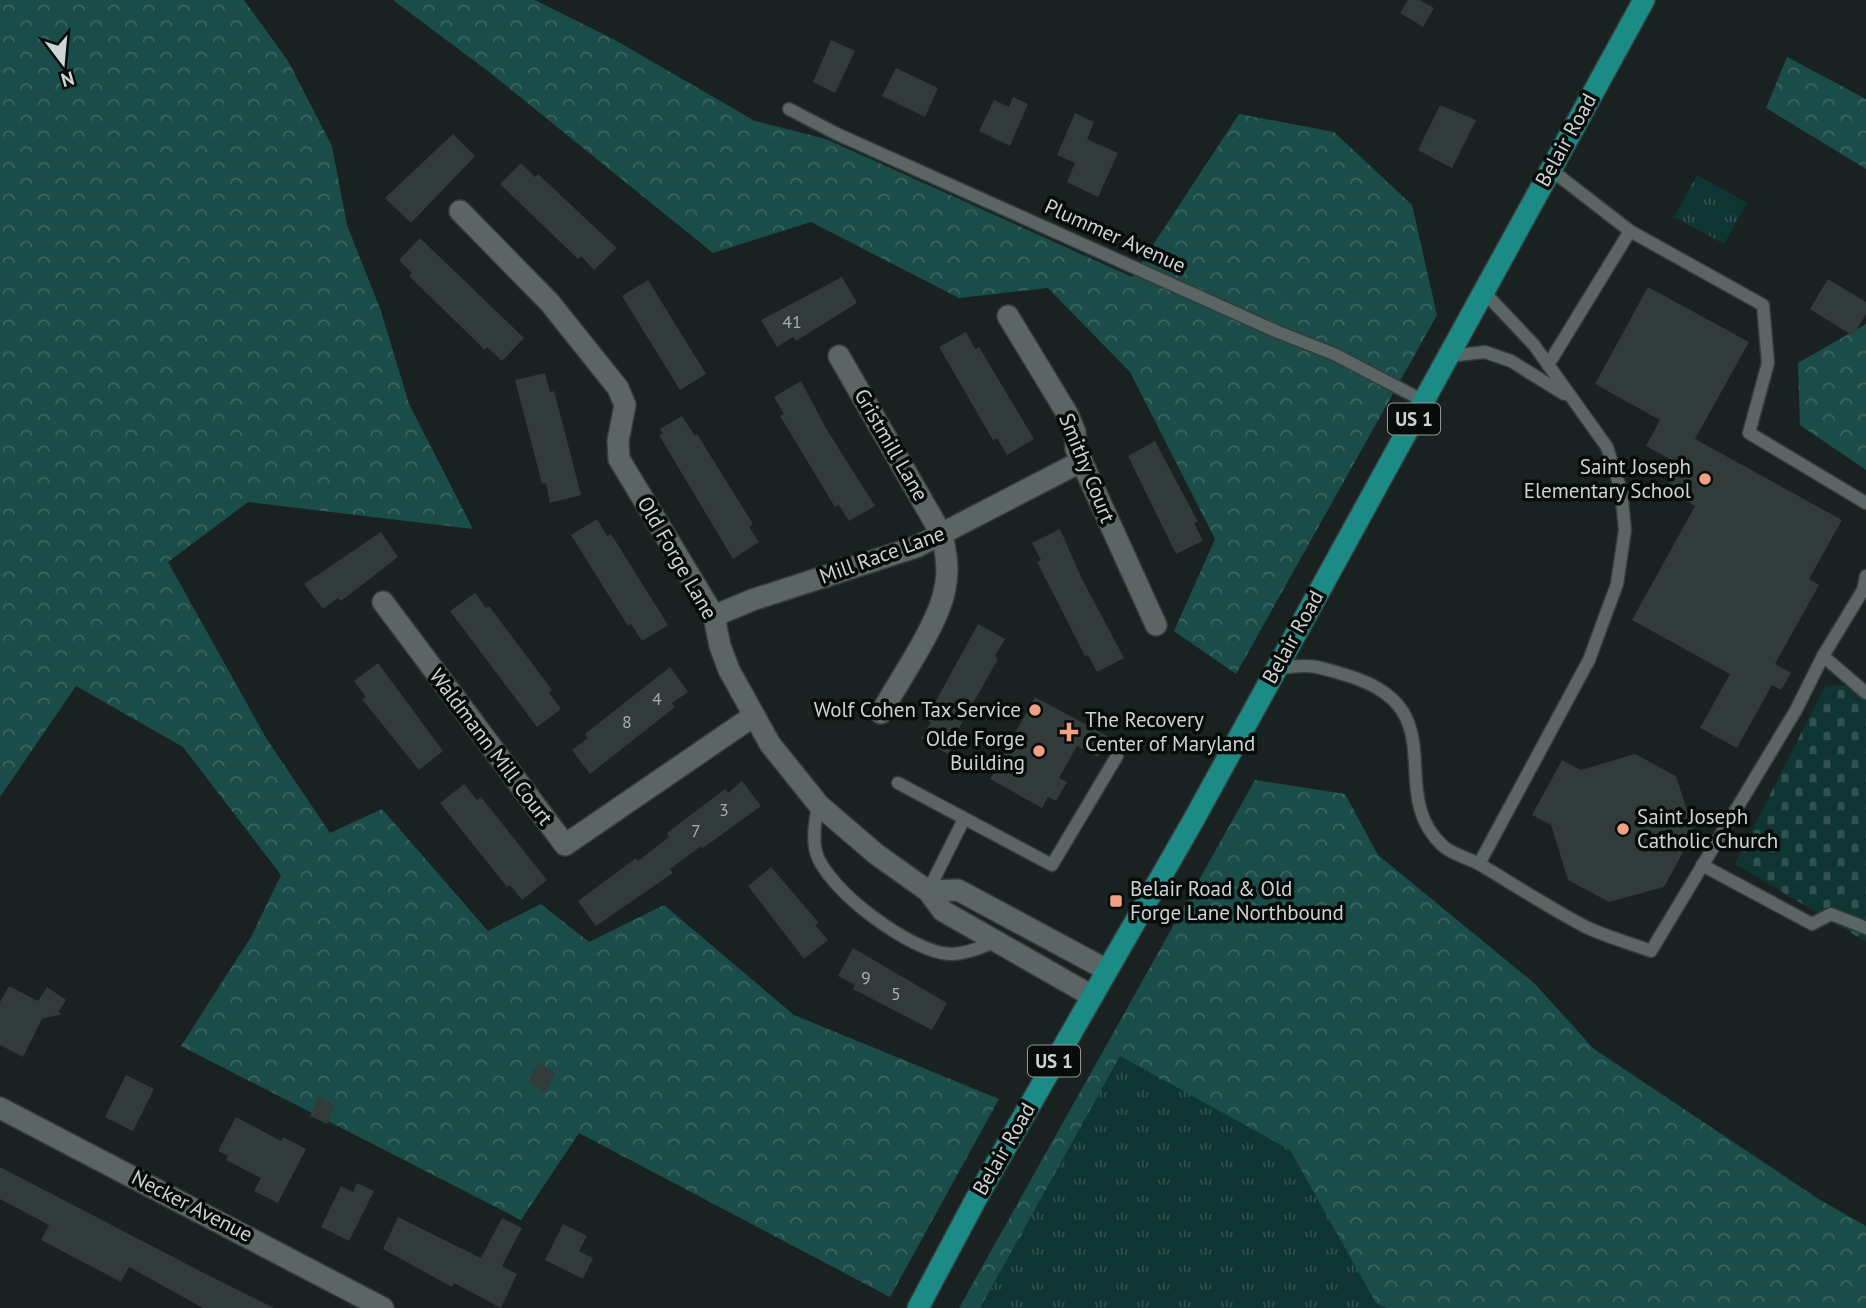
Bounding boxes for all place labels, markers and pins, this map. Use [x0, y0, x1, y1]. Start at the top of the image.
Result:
place label: Saint Joseph Elementary School [1524, 453, 1691, 504]
marker: Saint Joseph Elementary School [1697, 471, 1713, 487]
place label: Wolf Cohen Tax Service [814, 696, 1021, 723]
marker: Wolf Cohen Tax Service [1027, 702, 1043, 718]
place label: The Recovery Center of Maryland [1085, 706, 1255, 757]
marker: The Recovery Center of Maryland [1059, 722, 1079, 742]
place label: Olde Forge Building [926, 725, 1025, 776]
marker: Olde Forge Building [1031, 743, 1047, 759]
place label: Saint Joseph Catholic Church [1637, 803, 1778, 854]
marker: Saint Joseph Catholic Church [1615, 821, 1631, 837]
place label: Belair Road & Old Forge Lane Northbound [1130, 875, 1344, 926]
marker: Belair Road & Old Forge Lane Northbound [1108, 893, 1124, 909]

